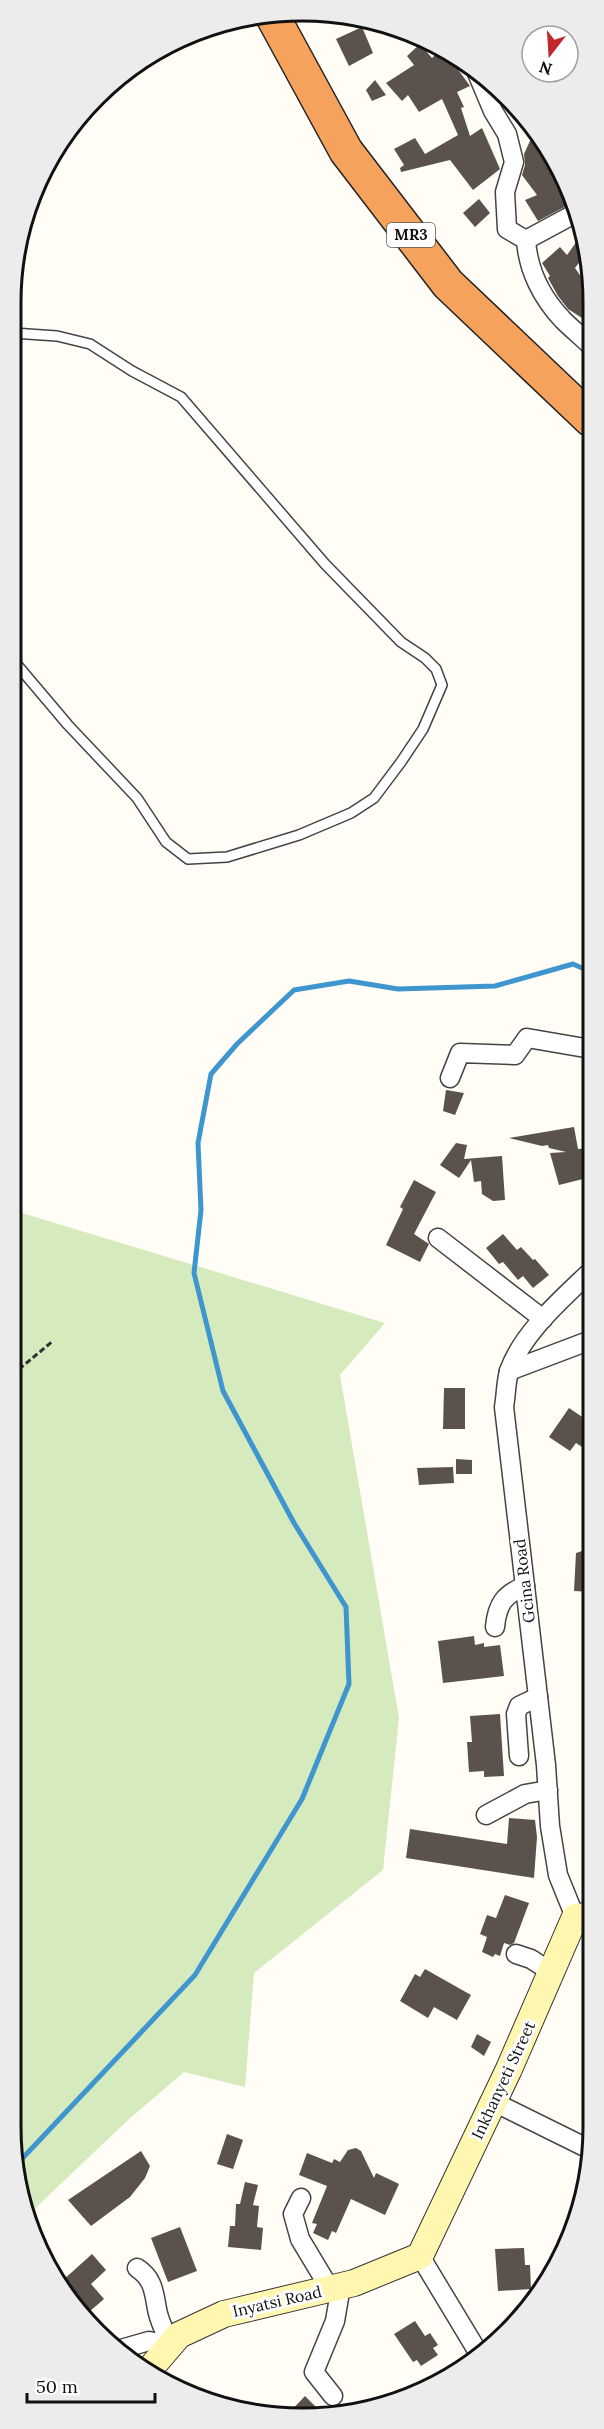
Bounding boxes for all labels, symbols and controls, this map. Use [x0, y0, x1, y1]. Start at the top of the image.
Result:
north arrow [520, 24, 580, 84]
text: N [537, 57, 554, 80]
road number: MR3 [387, 223, 435, 247]
street label: Gcina Road [509, 1537, 539, 1624]
street label: Inkhanyeti Street [467, 2017, 539, 2142]
street label: Inyatsi Road [230, 2281, 324, 2321]
scale bar [27, 2366, 154, 2404]
text: 50 m [36, 2375, 78, 2398]

